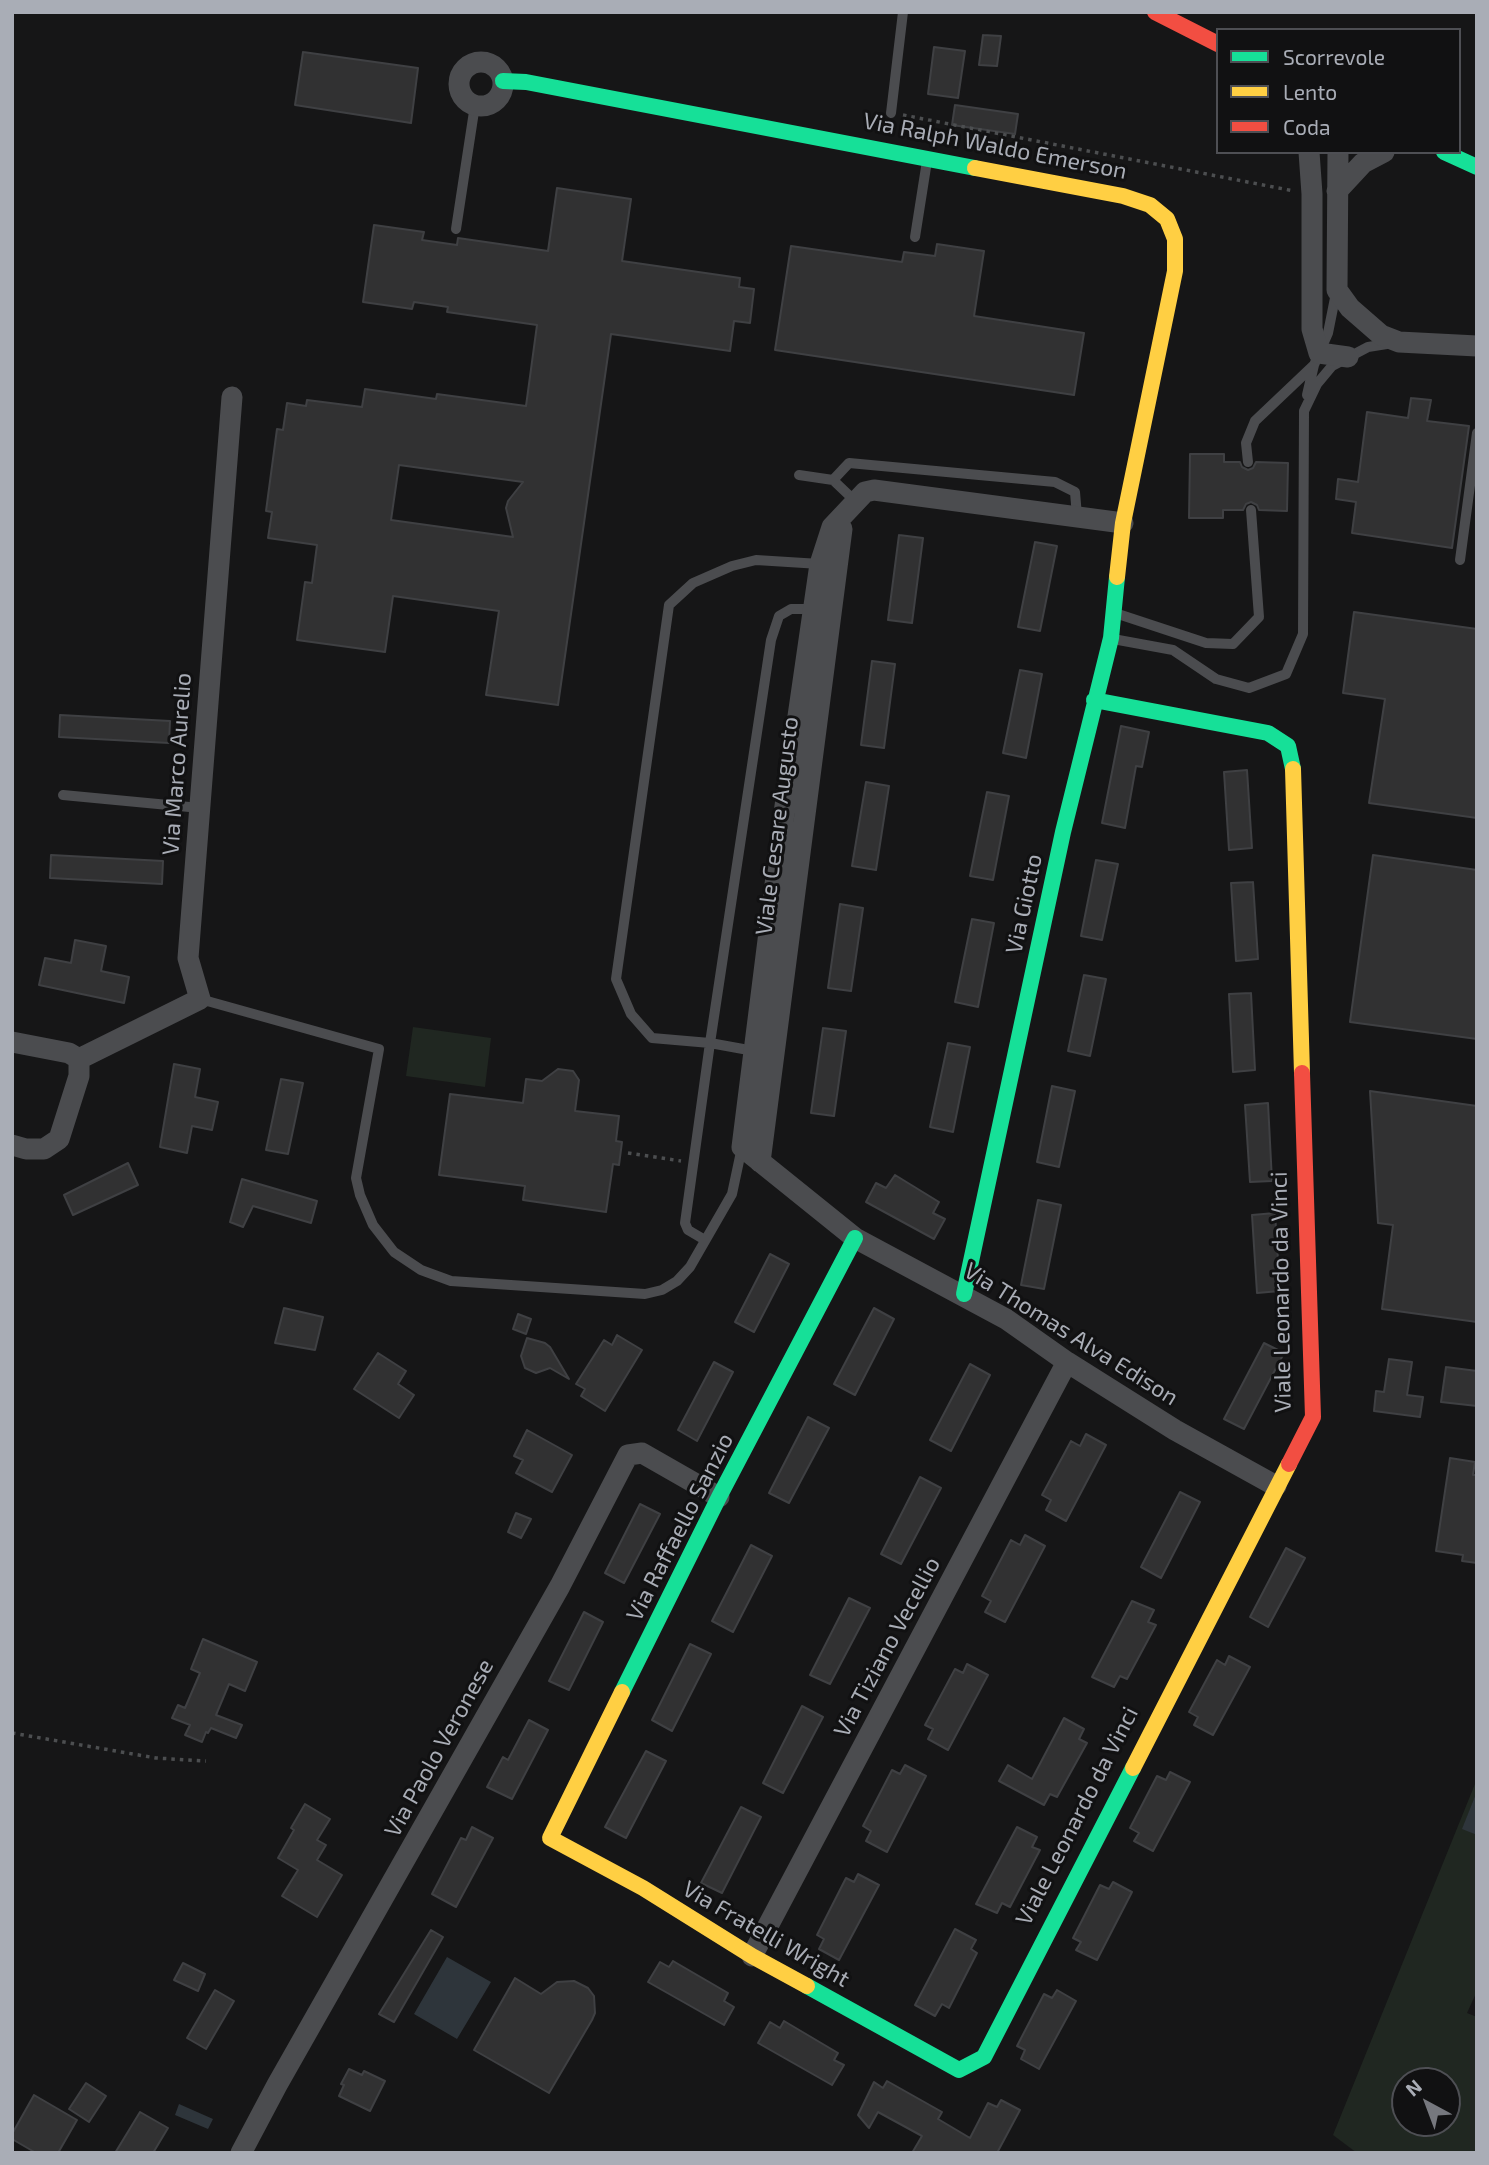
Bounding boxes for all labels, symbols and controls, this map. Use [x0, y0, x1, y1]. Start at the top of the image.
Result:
legend [1216, 28, 1461, 154]
text: Scorrevole [1283, 44, 1385, 69]
text: Lento [1283, 79, 1337, 104]
street label: Via Ralph Waldo Emerson [861, 107, 1129, 185]
text: Coda [1283, 114, 1330, 139]
street label: Via Marco Aurelio [157, 672, 197, 856]
street label: Viale Cesare Augusto [750, 715, 804, 937]
street label: Via Giotto [1000, 852, 1048, 956]
street label: Viale Leonardo da Vinci [1265, 1171, 1297, 1413]
street label: Via Thomas Alva Edison [959, 1257, 1183, 1411]
street label: Via Raffaello Sanzio [621, 1429, 739, 1625]
street label: Via Tiziano Vecellio [828, 1552, 946, 1742]
street label: Via Paolo Veronese [379, 1654, 499, 1842]
street label: Viale Leonardo da Vinci [1010, 1702, 1144, 1930]
street label: Via Fratelli Wright [678, 1875, 854, 1993]
north arrow [1391, 2067, 1461, 2137]
text: N [1400, 2074, 1426, 2100]

